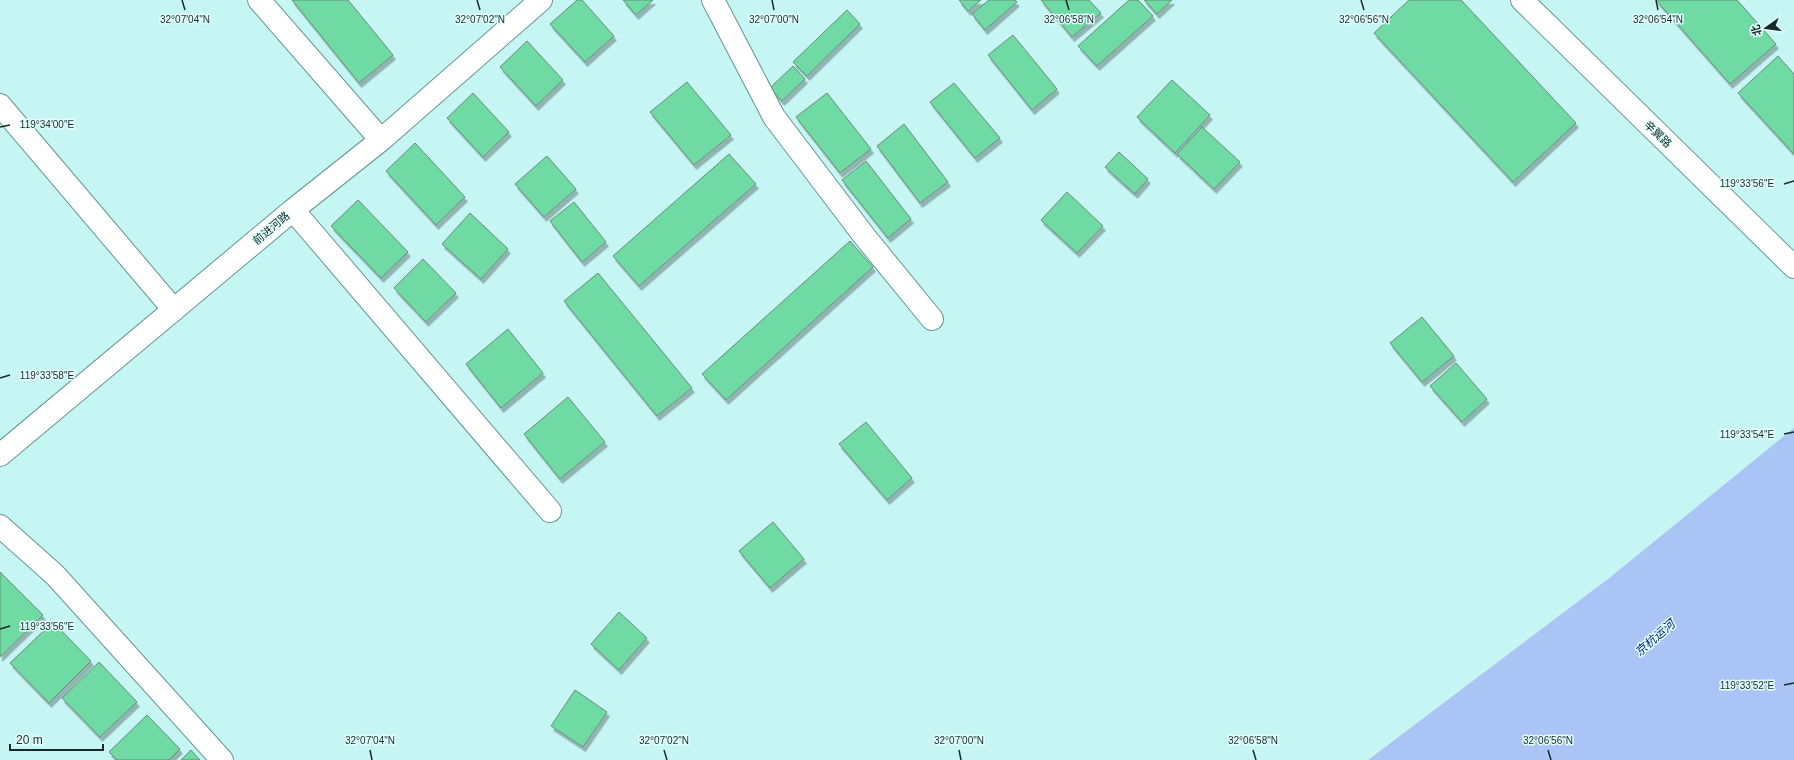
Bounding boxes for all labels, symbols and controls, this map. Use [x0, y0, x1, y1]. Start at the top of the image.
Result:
north arrow [1746, 8, 1786, 48]
text: 32°07'04"N [160, 14, 210, 25]
text: 32°07'02"N [455, 14, 505, 25]
text: 32°07'00"N [749, 14, 799, 25]
text: 32°06'58"N [1044, 14, 1094, 25]
text: 32°06'56"N [1339, 14, 1389, 25]
text: 32°06'54"N [1633, 14, 1683, 25]
text: 北 [1749, 24, 1763, 37]
street label: 辛翼路 [1642, 118, 1674, 150]
text: 119°34'00"E [20, 119, 74, 130]
text: 119°33'56"E [1720, 178, 1774, 189]
street label: 前进河路 [250, 209, 292, 247]
text: 119°33'58"E [20, 370, 74, 381]
text: 119°33'54"E [1720, 429, 1774, 440]
water label: 京杭运河 [1632, 616, 1679, 659]
text: 119°33'56"E [20, 621, 74, 632]
text: 119°33'52"E [1720, 680, 1774, 691]
scale bar [10, 726, 103, 752]
text: 20 m [16, 733, 43, 747]
text: 32°07'04"N [345, 735, 395, 746]
text: 32°07'02"N [639, 735, 689, 746]
text: 32°07'00"N [934, 735, 984, 746]
text: 32°06'58"N [1228, 735, 1278, 746]
text: 32°06'56"N [1523, 735, 1573, 746]

